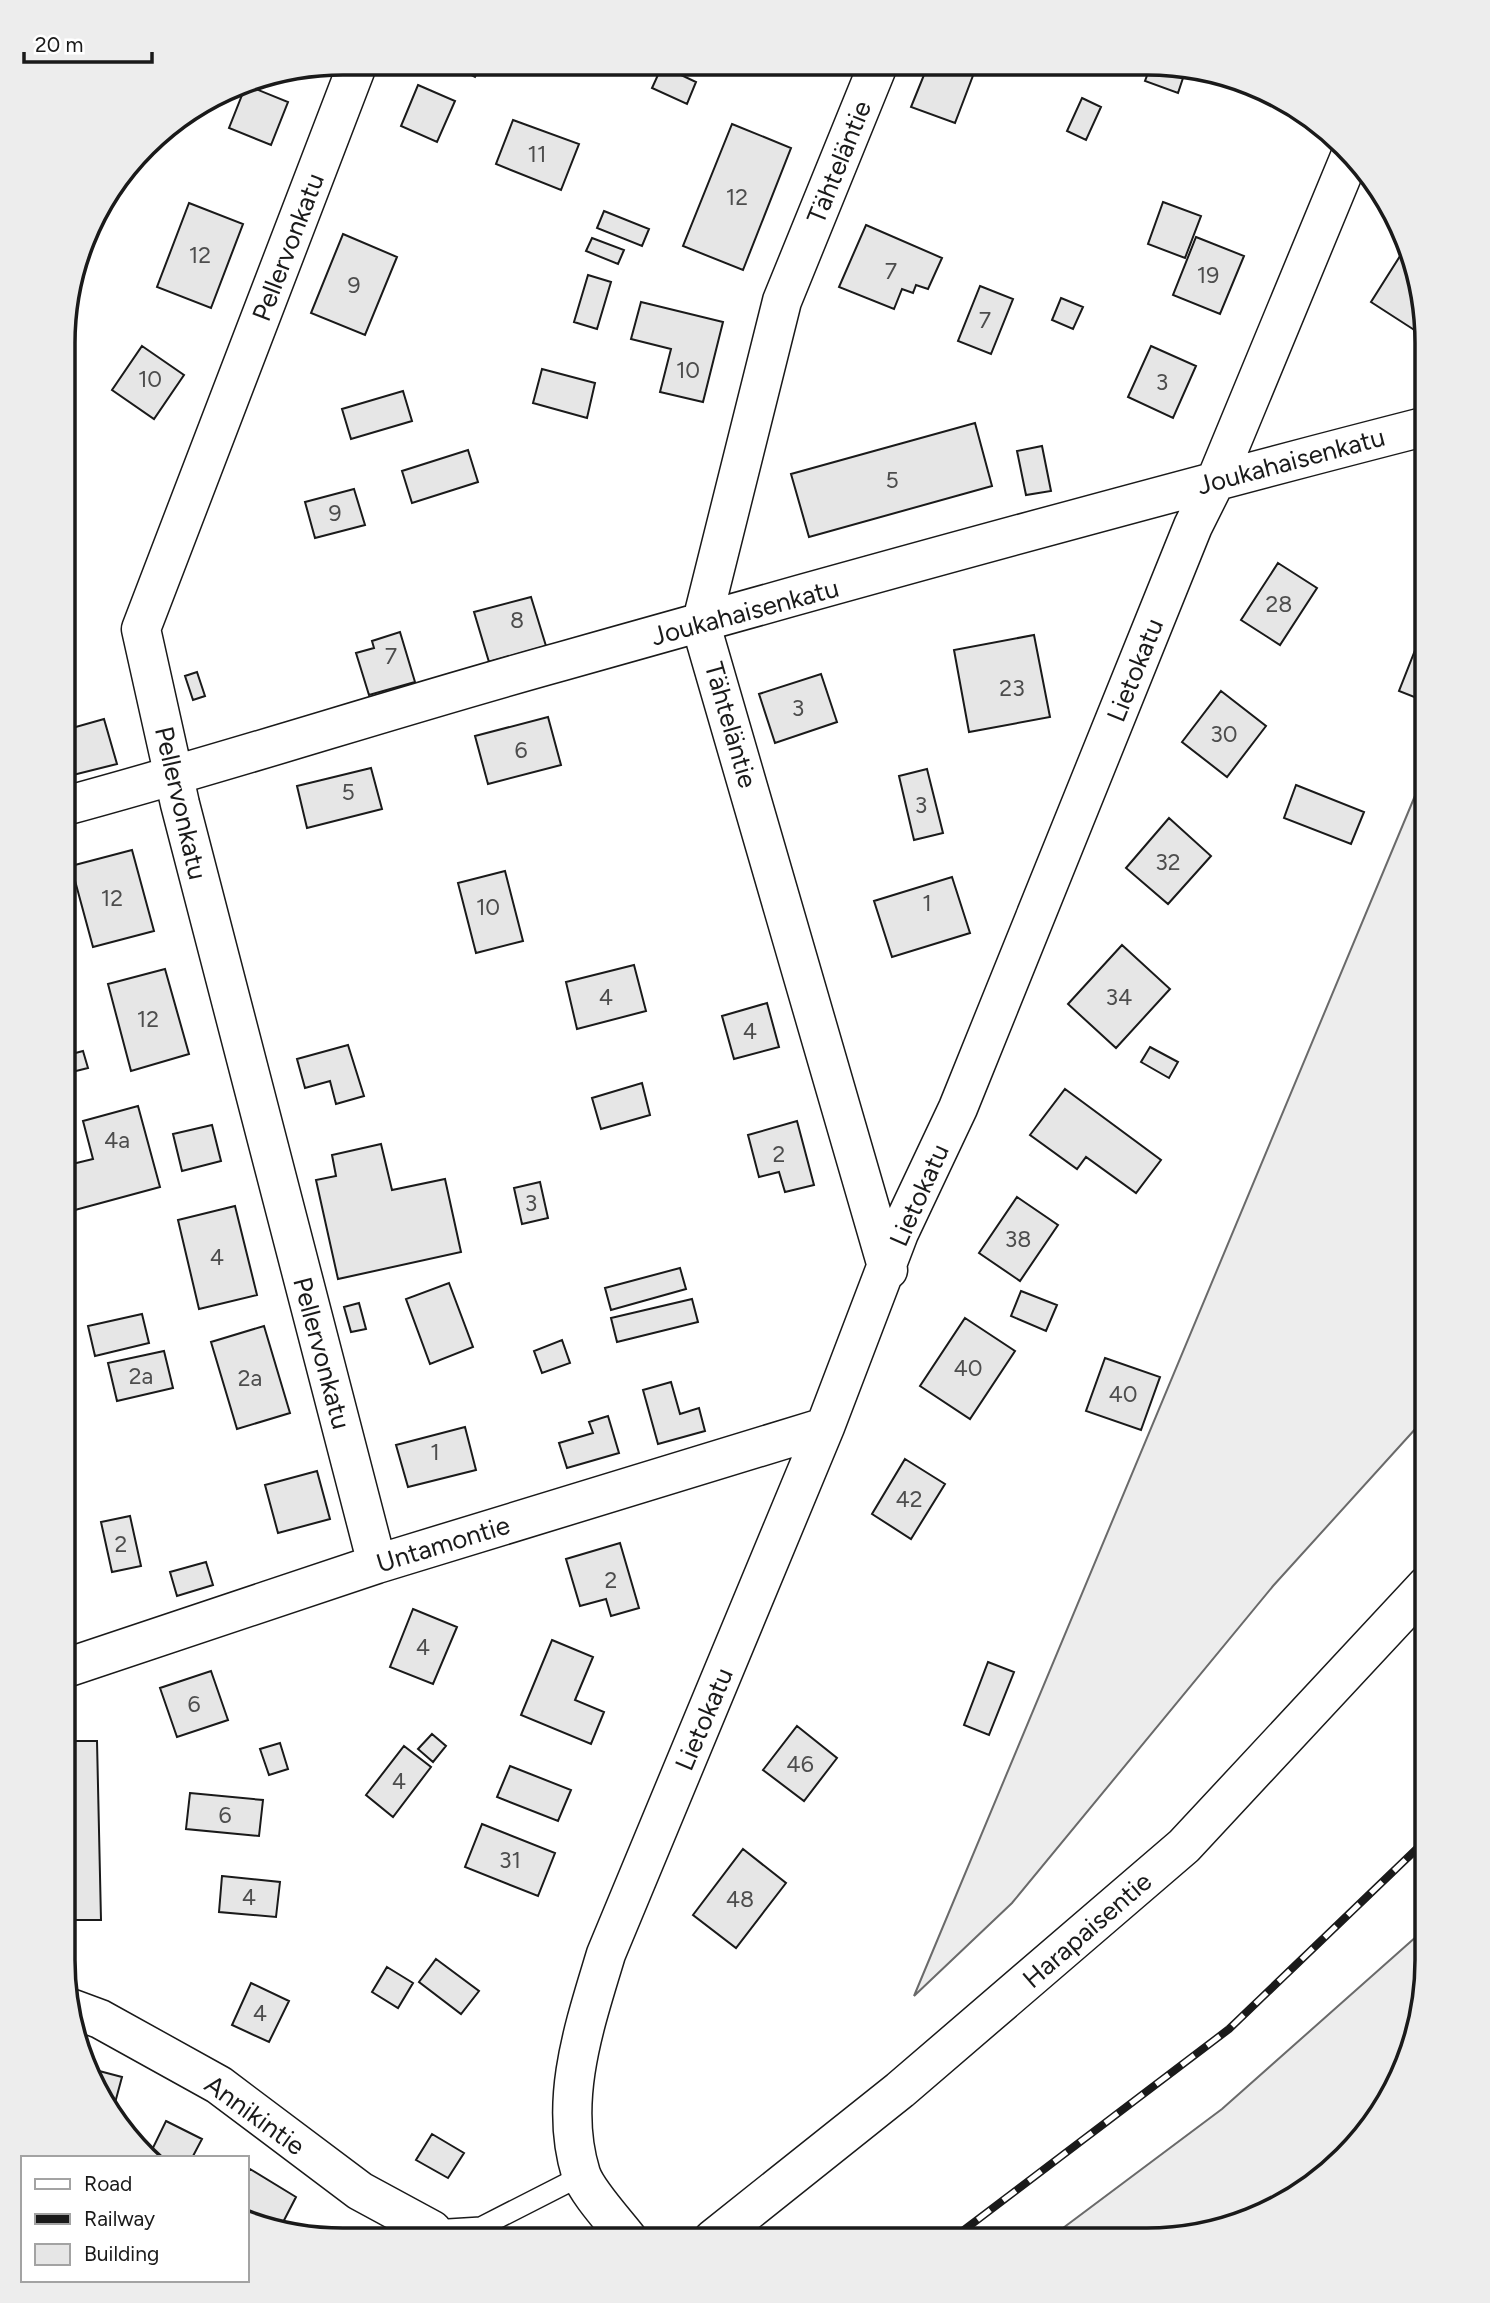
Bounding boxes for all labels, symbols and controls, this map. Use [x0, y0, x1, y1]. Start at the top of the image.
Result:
scale bar [24, 21, 152, 65]
text: 20 m [35, 32, 83, 57]
street label: Tähteläntie [800, 96, 878, 228]
house number: 11 [528, 140, 547, 168]
street label: Pellervonkatu [245, 168, 331, 326]
house number: 12 [726, 183, 748, 211]
house number: 12 [189, 241, 211, 269]
house number: 7 [885, 257, 897, 285]
house number: 19 [1197, 261, 1219, 289]
house number: 9 [347, 271, 361, 299]
house number: 7 [979, 306, 991, 334]
house number: 10 [676, 356, 700, 384]
house number: 10 [138, 365, 162, 393]
house number: 3 [1156, 368, 1168, 396]
street label: Joukahaisenkatu [1194, 421, 1388, 501]
house number: 5 [885, 466, 899, 494]
house number: 9 [328, 499, 342, 527]
street label: Joukahaisenkatu [648, 572, 842, 652]
house number: 28 [1266, 590, 1292, 618]
house number: 8 [510, 606, 524, 634]
street label: Lietokatu [1100, 614, 1170, 726]
house number: 7 [385, 642, 397, 670]
street label: Tähteläntie [698, 658, 764, 792]
house number: 23 [999, 674, 1025, 702]
house number: 3 [792, 694, 804, 722]
house number: 30 [1210, 720, 1238, 748]
street label: Pellervonkatu [148, 723, 214, 883]
house number: 6 [514, 736, 528, 764]
house number: 5 [341, 778, 355, 806]
house number: 3 [915, 791, 927, 819]
house number: 32 [1155, 848, 1181, 876]
house number: 12 [101, 884, 123, 912]
house number: 1 [922, 889, 932, 917]
house number: 10 [476, 893, 500, 921]
house number: 4 [599, 983, 613, 1011]
house number: 34 [1106, 983, 1132, 1011]
house number: 12 [137, 1005, 159, 1033]
house number: 4 [743, 1017, 757, 1045]
house number: 4a [104, 1126, 130, 1154]
street label: Lietokatu [882, 1139, 956, 1251]
house number: 2 [773, 1140, 785, 1168]
house number: 3 [525, 1189, 537, 1217]
house number: 38 [1005, 1225, 1031, 1253]
house number: 4 [210, 1243, 224, 1271]
street label: Pellervonkatu [286, 1273, 358, 1433]
house number: 40 [953, 1354, 983, 1382]
house number: 2a [129, 1362, 153, 1390]
house number: 2a [238, 1364, 262, 1392]
house number: 40 [1108, 1380, 1138, 1408]
house number: 1 [430, 1438, 440, 1466]
house number: 42 [895, 1485, 923, 1513]
street label: Untamontie [372, 1509, 514, 1579]
house number: 2 [115, 1530, 127, 1558]
house number: 2 [605, 1566, 617, 1594]
house number: 4 [416, 1633, 430, 1661]
street label: Lietokatu [668, 1663, 740, 1775]
house number: 6 [187, 1690, 201, 1718]
house number: 46 [786, 1750, 814, 1778]
house number: 4 [392, 1767, 406, 1795]
house number: 6 [218, 1801, 232, 1829]
house number: 31 [499, 1846, 521, 1874]
street label: Harapaisentie [1016, 1865, 1158, 1995]
house number: 4 [242, 1883, 256, 1911]
house number: 48 [726, 1885, 754, 1913]
house number: 4 [253, 1999, 267, 2027]
street label: Annikintie [199, 2068, 311, 2162]
legend [21, 2156, 248, 2282]
text: Road [84, 2171, 132, 2196]
text: Railway [84, 2206, 155, 2231]
text: Building [84, 2241, 159, 2266]

